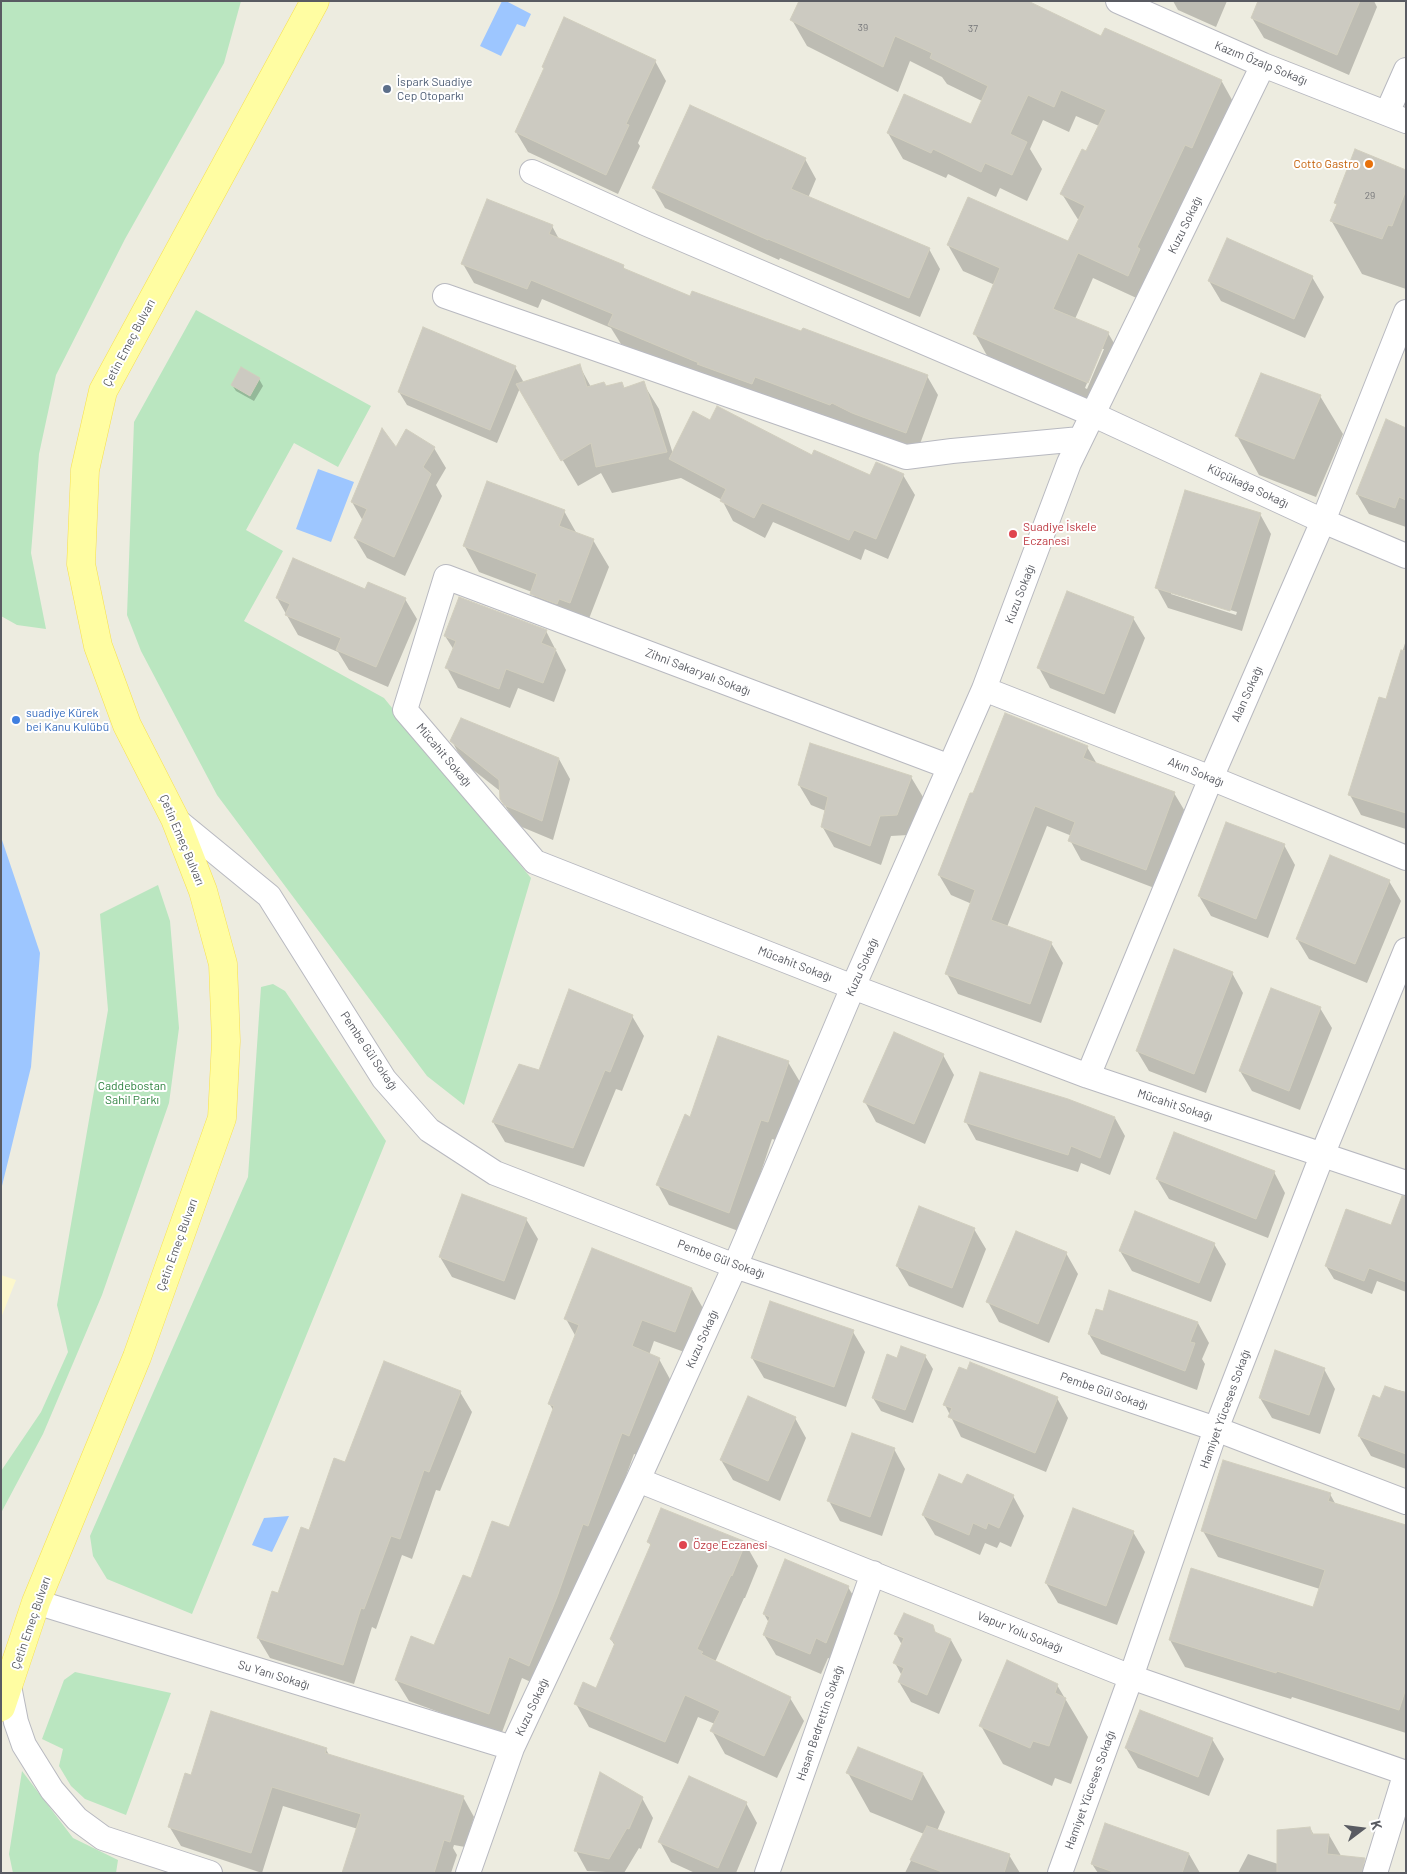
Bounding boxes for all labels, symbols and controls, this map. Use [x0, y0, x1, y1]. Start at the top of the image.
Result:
house number: 39 [858, 22, 868, 34]
house number: 37 [968, 23, 978, 35]
street label: Kazım Özalp Sokağı [1212, 38, 1310, 88]
place label: İspark Suadiye Cep Otoparkı [397, 75, 472, 103]
marker: İspark Suadiye Cep Otoparkı [381, 83, 393, 95]
place label: Cotto Gastro [1293, 157, 1359, 171]
marker: Cotto Gastro [1363, 158, 1375, 170]
house number: 29 [1365, 190, 1375, 202]
street label: Kuzu Sokağı [1165, 194, 1205, 256]
street label: Çetin Emeç Bulvarı [100, 297, 158, 389]
street label: Küçükağa Sokağı [1205, 461, 1291, 511]
place label: Suadiye İskele Eczanesi [1023, 520, 1097, 548]
marker: Suadiye İskele Eczanesi [1007, 528, 1019, 540]
street label: Kuzu Sokağı [1002, 562, 1038, 626]
street label: Zihni Sakaryalı Sokağı [643, 645, 753, 699]
street label: Alan Sokağı [1228, 664, 1266, 724]
place label: suadiye Kürek bei Kanu Kulübü [26, 706, 109, 734]
marker: suadiye Kürek bei Kanu Kulübü [10, 714, 22, 726]
street label: Mücahit Sokağı [413, 720, 475, 790]
street label: Akın Sokağı [1166, 754, 1226, 790]
street label: Çetin Emeç Bulvarı [156, 792, 208, 888]
street label: Kuzu Sokağı [843, 936, 881, 998]
street label: Mücahit Sokağı [756, 943, 834, 985]
street label: Pembe Gül Sokağı [337, 1009, 401, 1093]
park label: Caddebostan Sahil Parkı [98, 1079, 166, 1107]
street label: Mücahit Sokağı [1136, 1086, 1214, 1124]
street label: Çetin Emeç Bulvarı [154, 1197, 200, 1293]
street label: Pembe Gül Sokağı [675, 1237, 767, 1281]
street label: Kuzu Sokağı [683, 1308, 721, 1370]
street label: Hamiyet Yüceses Sokağı [1197, 1348, 1253, 1470]
street label: Pembe Gül Sokağı [1058, 1369, 1150, 1413]
place label: Özge Eczanesi [693, 1538, 768, 1552]
marker: Özge Eczanesi [677, 1539, 689, 1551]
street label: Çetin Emeç Bulvarı [8, 1575, 54, 1671]
street label: Vapur Yolu Sokağı [975, 1608, 1065, 1656]
street label: Su Yanı Sokağı [236, 1657, 312, 1693]
street label: Hasan Bedrettin Sokağı [793, 1663, 847, 1783]
street label: Kuzu Sokağı [512, 1676, 552, 1738]
street label: Hamiyet Yüceses Sokağı [1062, 1729, 1118, 1851]
north arrow [1337, 1804, 1387, 1854]
text: K [1368, 1819, 1386, 1831]

